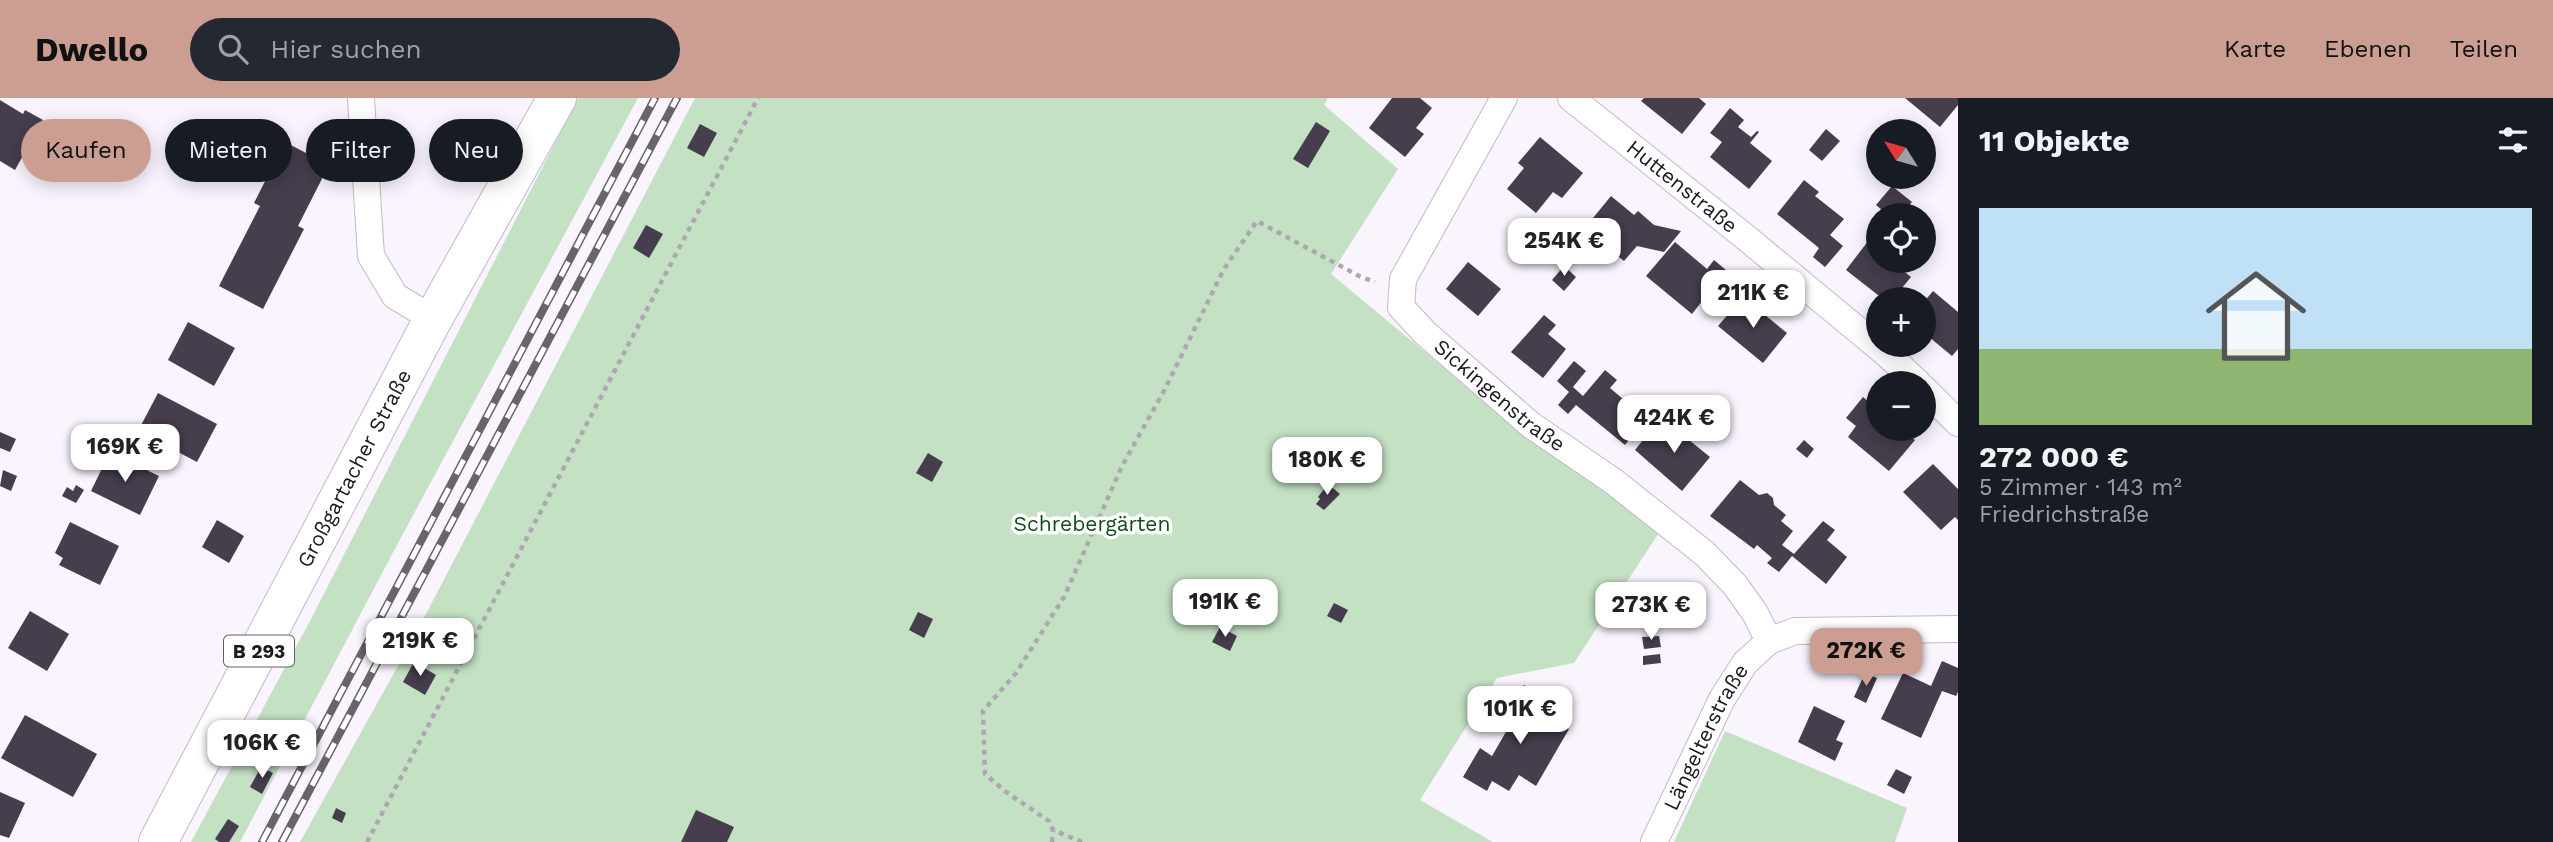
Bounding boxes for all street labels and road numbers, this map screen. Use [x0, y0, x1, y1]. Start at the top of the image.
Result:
street label: Huttenstraße [1622, 134, 1743, 238]
street label: Sickingenstraße [1429, 334, 1570, 456]
street label: Großgartacher Straße [292, 365, 416, 572]
road number: B 293 [224, 636, 294, 666]
street label: Längelterstraße [1658, 659, 1753, 814]

